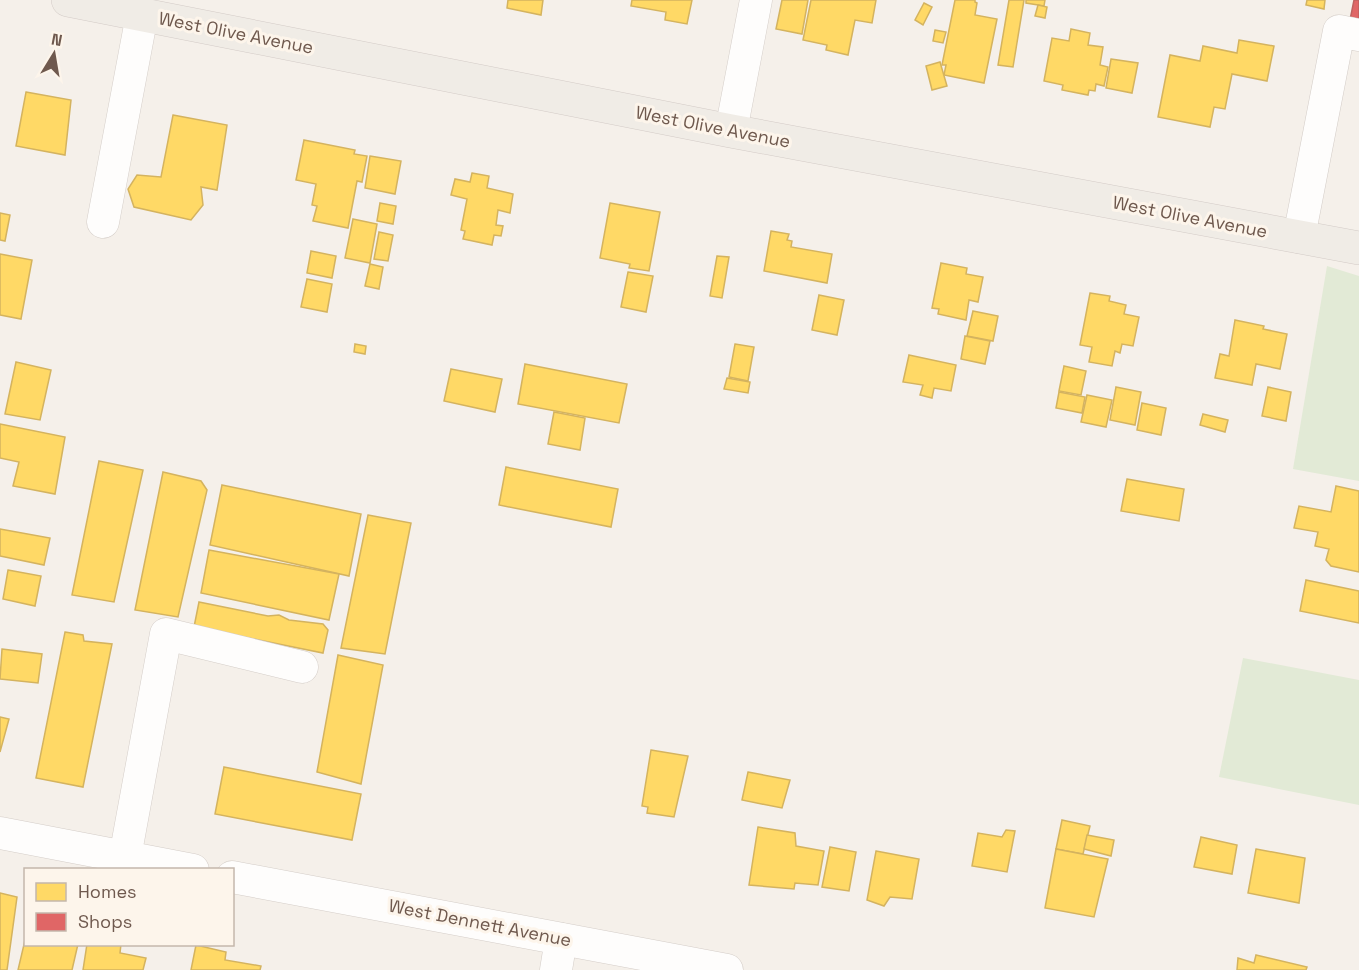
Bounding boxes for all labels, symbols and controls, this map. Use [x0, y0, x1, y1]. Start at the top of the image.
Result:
street label: West Olive Avenue [157, 6, 315, 59]
north arrow [24, 24, 84, 84]
text: N [49, 28, 64, 51]
street label: West Olive Avenue [634, 100, 792, 153]
street label: West Olive Avenue [1111, 190, 1269, 243]
legend [24, 868, 234, 946]
text: Homes [78, 880, 137, 903]
street label: West Dennett Avenue [387, 894, 573, 952]
text: Shops [78, 910, 132, 933]

